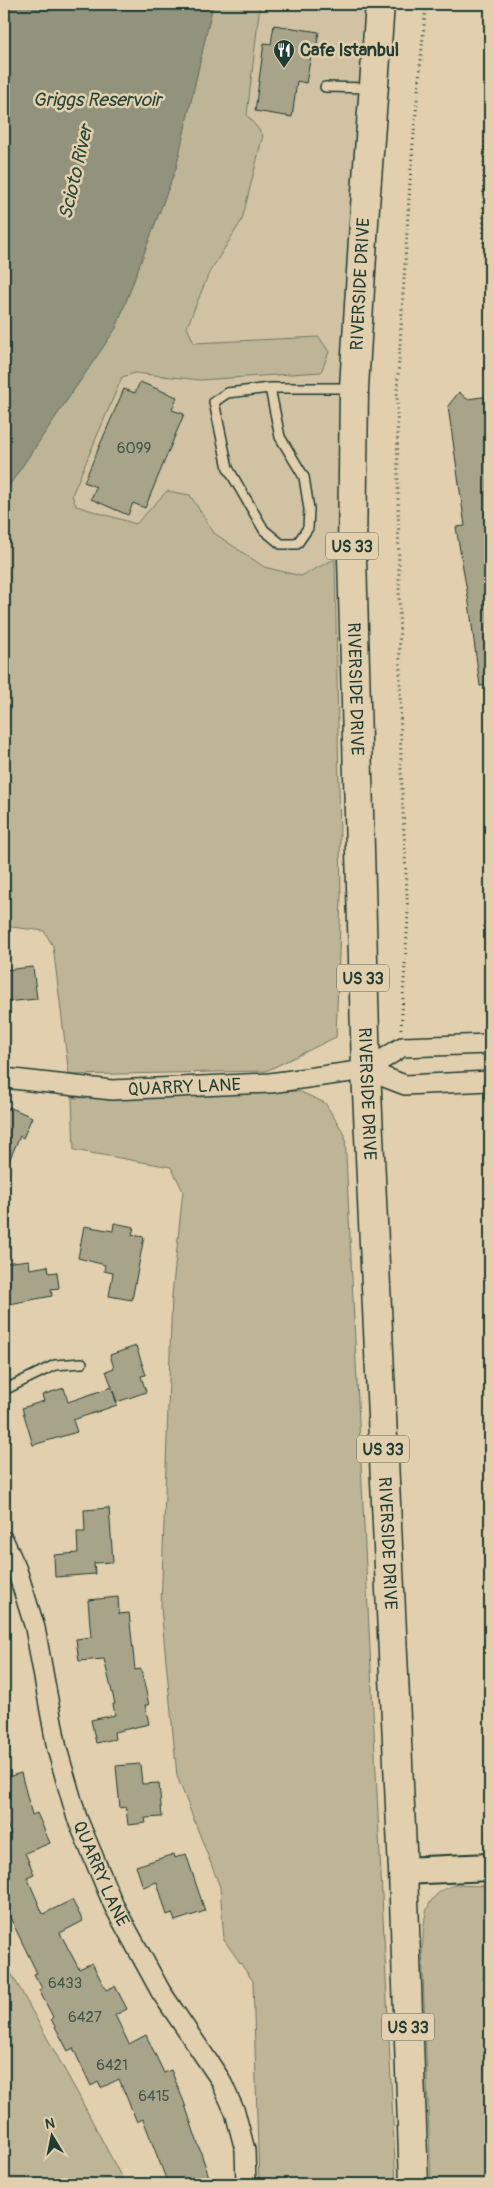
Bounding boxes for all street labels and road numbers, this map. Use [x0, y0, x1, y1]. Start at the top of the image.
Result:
street label: RIVERSIDE DRIVE [346, 217, 375, 351]
road number: US 33 [326, 532, 378, 560]
street label: RIVERSIDE DRIVE [342, 622, 368, 756]
road number: US 33 [337, 964, 389, 991]
street label: RIVERSIDE DRIVE [353, 1027, 381, 1161]
street label: QUARRY LANE [127, 1073, 241, 1101]
road number: US 33 [357, 1436, 409, 1462]
street label: RIVERSIDE DRIVE [373, 1476, 402, 1611]
street label: QUARRY LANE [68, 1817, 134, 1931]
road number: US 33 [382, 2014, 434, 2040]

